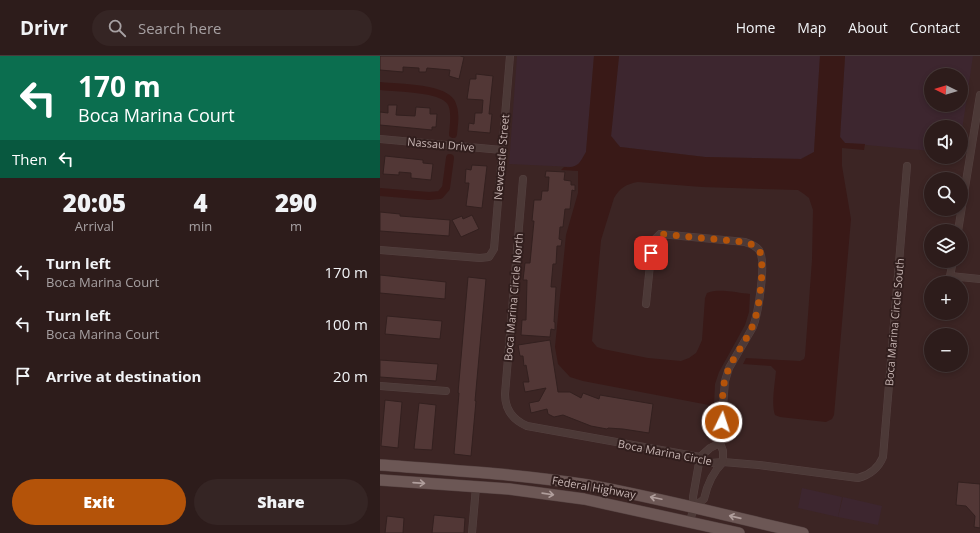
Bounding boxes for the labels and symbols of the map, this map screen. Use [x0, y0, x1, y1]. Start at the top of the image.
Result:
north arrow [924, 68, 968, 112]
street label: Newcastle Street [490, 113, 512, 201]
street label: Nassau Drive [407, 134, 475, 154]
street label: Boca Marina Circle North [500, 232, 526, 362]
pin [634, 236, 668, 270]
street label: Boca Marina Circle South [881, 257, 907, 387]
position arrow [701, 401, 743, 443]
street label: Boca Marina Circle [617, 436, 713, 468]
street label: Federal Highway [551, 472, 638, 502]
one-way arrow [412, 479, 425, 486]
one-way arrow [541, 490, 554, 498]
one-way arrow [650, 494, 663, 502]
one-way arrow [728, 512, 741, 520]

